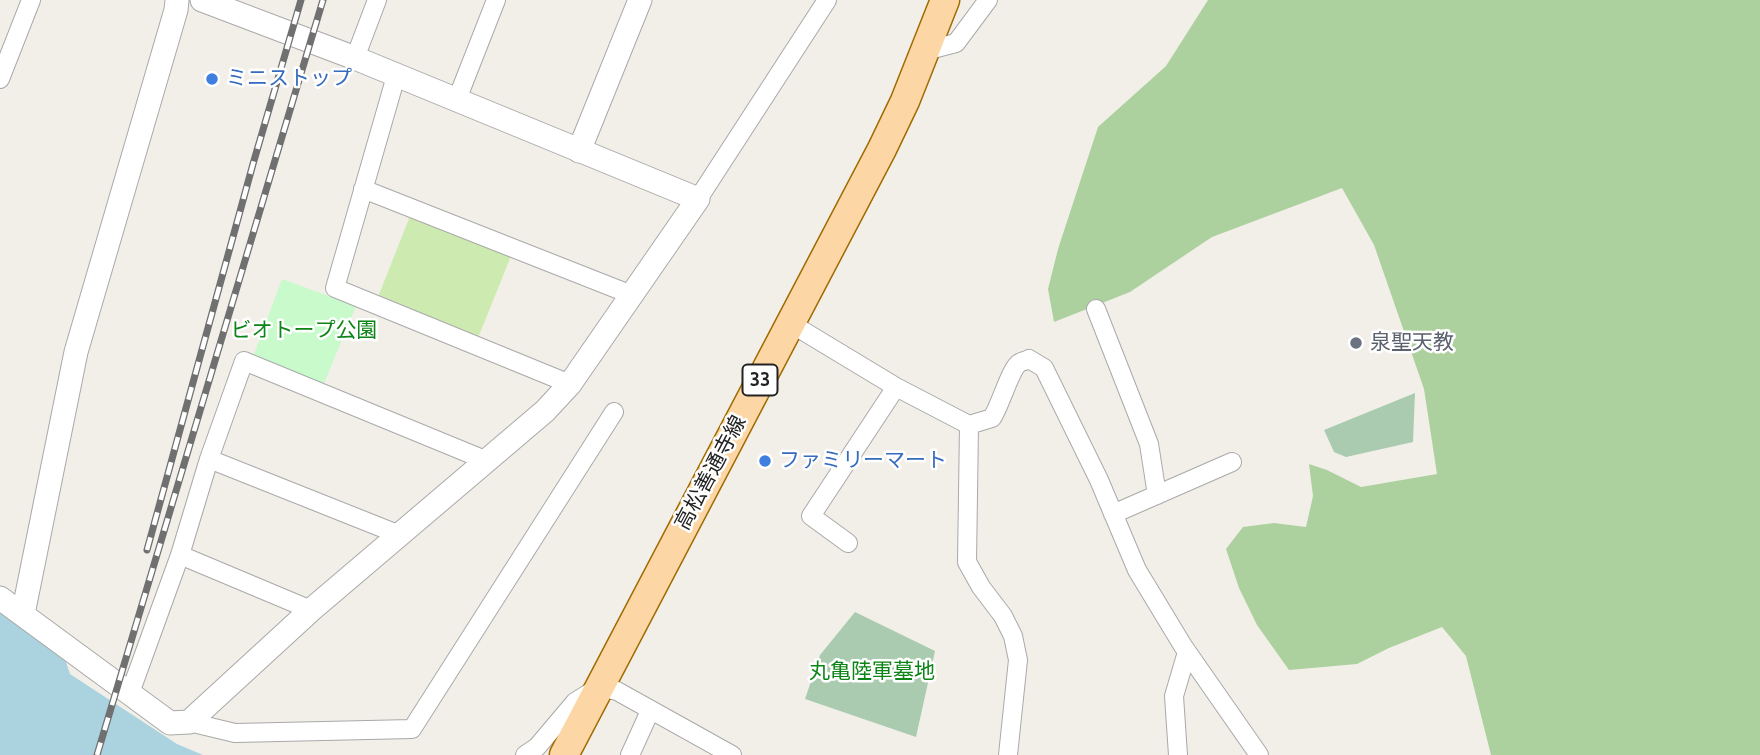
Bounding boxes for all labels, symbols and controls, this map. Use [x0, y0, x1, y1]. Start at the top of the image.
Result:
place label: ミニストップ [226, 66, 352, 92]
marker: ミニストップ [204, 71, 220, 87]
park label: ビオトープ公園 [231, 318, 377, 344]
place label: 泉聖天教 [1370, 330, 1454, 356]
marker: 泉聖天教 [1348, 335, 1364, 351]
road number: 33 [742, 364, 778, 396]
street label: 高松善通寺線 [670, 411, 752, 535]
place label: ファミリーマート [779, 448, 947, 474]
marker: ファミリーマート [757, 453, 773, 469]
park label: 丸亀陸軍墓地 [809, 659, 935, 685]

